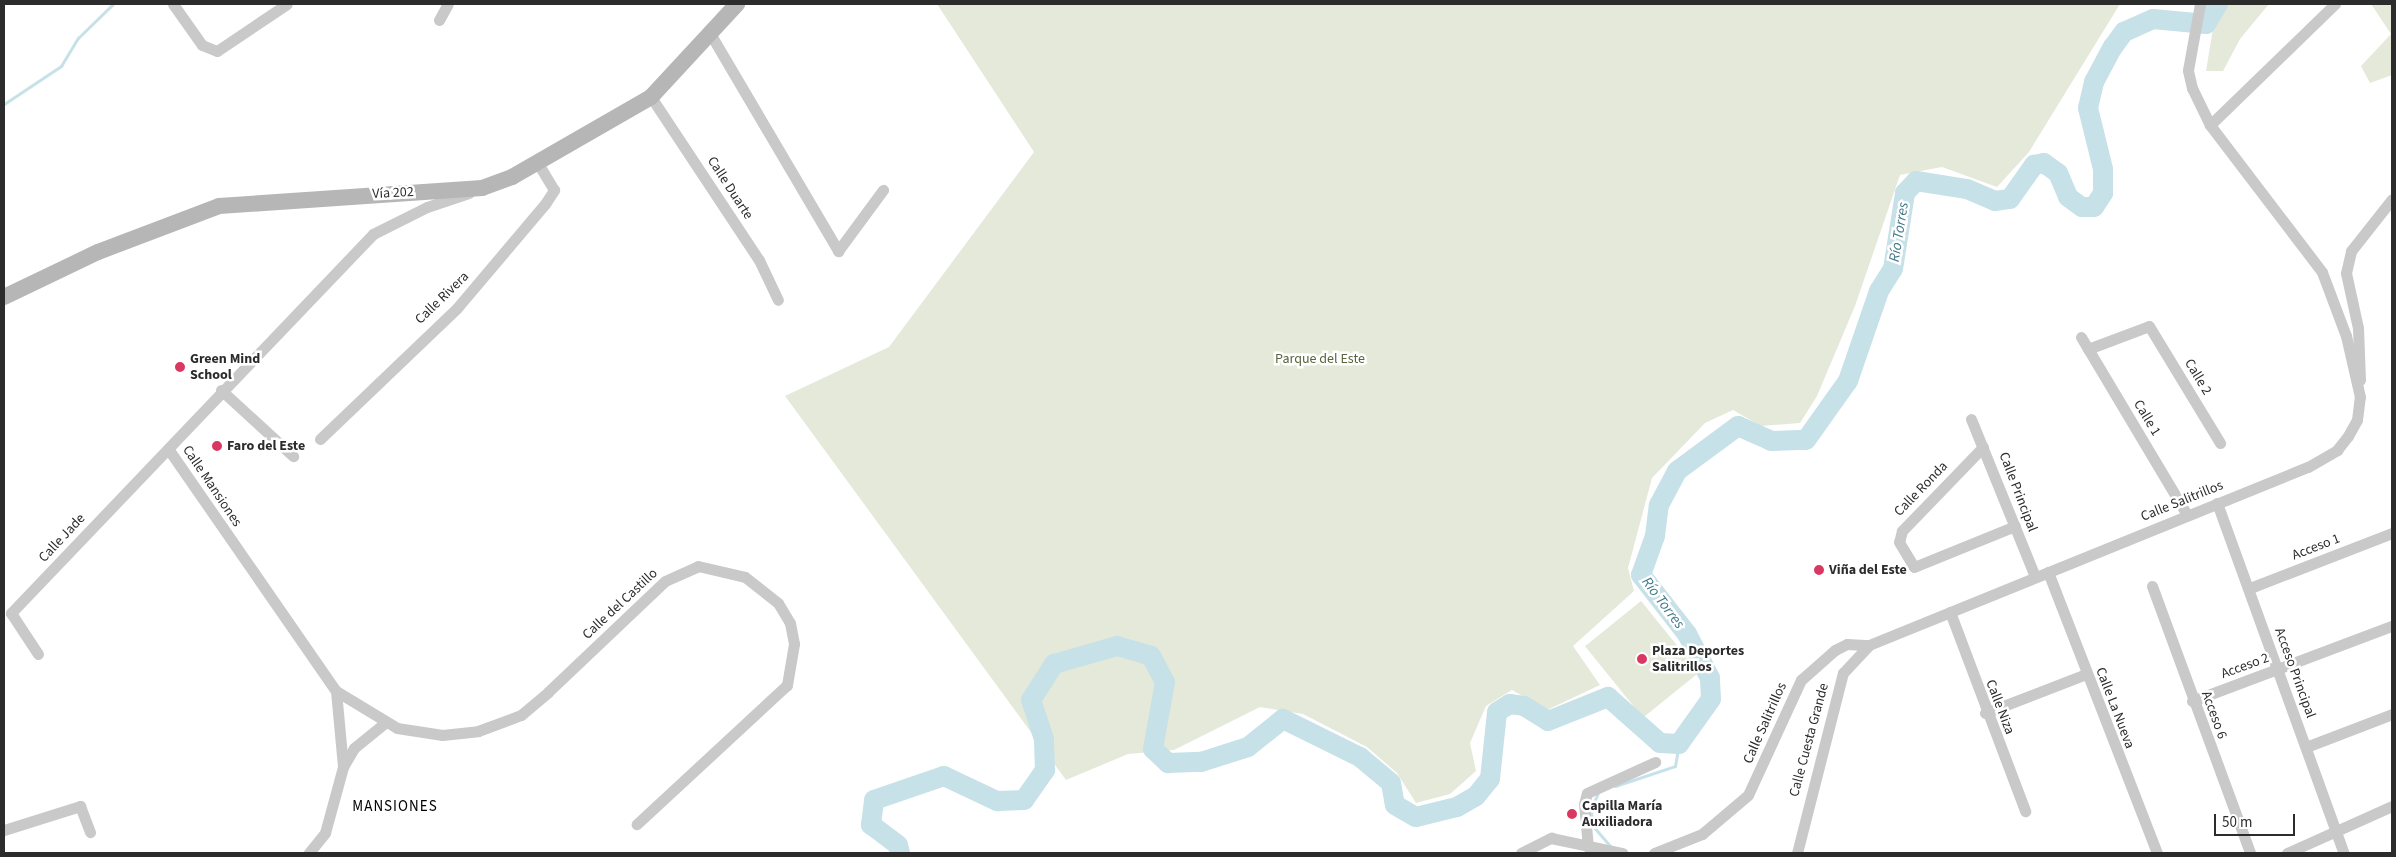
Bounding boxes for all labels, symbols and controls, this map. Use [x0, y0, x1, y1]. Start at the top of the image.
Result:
street label: Calle Duarte [703, 153, 757, 223]
street label: Vía 202 [372, 184, 414, 202]
water label: Río Torres [1885, 201, 1913, 263]
street label: Calle Rivera [412, 268, 472, 328]
place label: Green Mind School [190, 351, 260, 384]
park label: Parque del Este [1275, 351, 1365, 367]
street label: Calle 2 [2181, 356, 2215, 398]
marker: Green Mind School [174, 361, 186, 373]
street label: Calle 1 [2130, 397, 2164, 439]
place label: Faro del Este [227, 438, 305, 454]
marker: Faro del Este [211, 440, 223, 452]
street label: Calle Mansiones [179, 442, 245, 530]
street label: Calle Principal [1995, 450, 2041, 534]
street label: Calle Ronda [1891, 458, 1951, 520]
street label: Calle Salitrillos [2138, 477, 2226, 525]
street label: Calle Jade [35, 510, 89, 566]
street label: Acceso 1 [2290, 530, 2342, 564]
place label: Viña del Este [1829, 562, 1907, 578]
marker: Viña del Este [1813, 564, 1825, 576]
street label: Calle del Castillo [579, 565, 661, 643]
water label: Río Torres [1638, 574, 1688, 632]
street label: Acceso Principal [2271, 626, 2319, 720]
place label: Plaza Deportes Salitrillos [1652, 643, 1744, 676]
street label: Acceso 2 [2219, 650, 2271, 682]
marker: Plaza Deportes Salitrillos [1636, 653, 1648, 665]
street label: Calle La Nueva [2092, 665, 2138, 751]
street label: Calle Niza [1982, 677, 2018, 737]
street label: Calle Salitrillos [1740, 680, 1790, 766]
street label: Calle Cuesta Grande [1786, 681, 1832, 799]
street label: Acceso 6 [2198, 689, 2230, 741]
district label: MANSIONES [351, 798, 439, 816]
place label: Capilla María Auxiliadora [1582, 798, 1662, 830]
scale bar [2216, 804, 2297, 836]
marker: Capilla María Auxiliadora [1566, 808, 1578, 820]
text: 50 m [2222, 812, 2252, 833]

